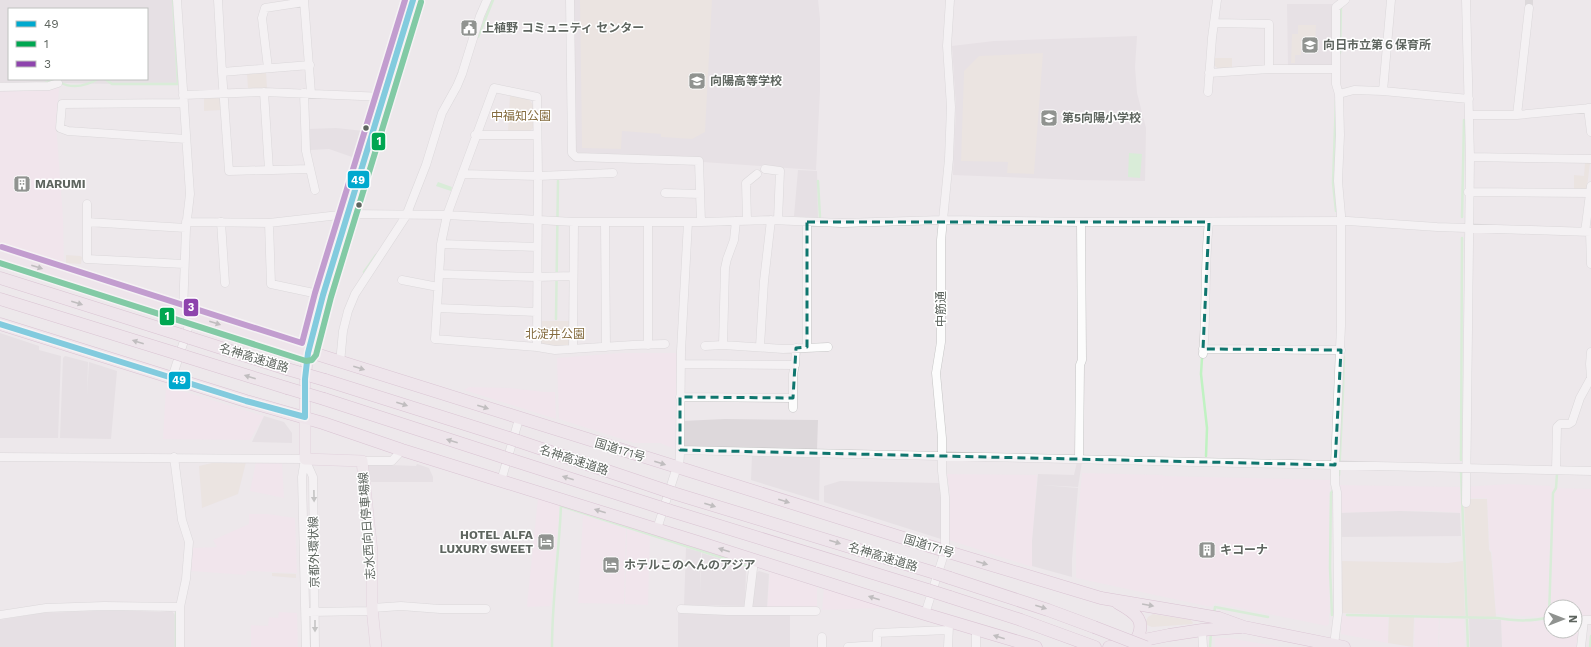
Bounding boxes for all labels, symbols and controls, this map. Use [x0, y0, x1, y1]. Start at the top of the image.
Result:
legend [8, 8, 148, 80]
text: 49 [44, 17, 59, 31]
public building icon: 上植野 コミュニティ センター [459, 18, 479, 38]
place label: 上植野 コミュニティ センター [482, 21, 644, 35]
school or university icon: 向日市立第６保育所 [1300, 35, 1320, 55]
text: 1 [44, 37, 49, 51]
place label: 向日市立第６保育所 [1323, 38, 1431, 52]
text: 3 [44, 57, 51, 71]
school or university icon: 向陽高等学校 [687, 71, 707, 91]
place label: 向陽高等学校 [710, 74, 782, 88]
school or university icon: 第5向陽小学校 [1039, 108, 1059, 128]
park label: 中福知公園 [491, 109, 551, 123]
place label: 第5向陽小学校 [1062, 111, 1141, 125]
unlabelled marker [361, 123, 371, 133]
line badge: 1 [371, 132, 386, 151]
text: 1 [377, 135, 381, 148]
line badge: 49 [347, 170, 370, 189]
building icon: MARUMI [12, 174, 32, 194]
text: 49 [351, 174, 365, 187]
place label: MARUMI [35, 177, 86, 191]
unlabelled marker [354, 200, 364, 210]
one-way arrow [32, 264, 44, 270]
street label: 中筋通 [934, 291, 948, 327]
line badge: 3 [183, 298, 199, 317]
one-way arrow [72, 300, 84, 306]
text: 3 [188, 301, 195, 314]
line badge: 1 [159, 307, 175, 326]
text: 1 [165, 310, 169, 323]
one-way arrow [209, 320, 221, 326]
park label: 北淀井公園 [525, 327, 585, 341]
one-way arrow [131, 339, 143, 345]
street label: 名神高速道路 [218, 341, 290, 375]
one-way arrow [353, 366, 365, 372]
line badge: 49 [168, 371, 191, 390]
text: 49 [172, 374, 186, 387]
one-way arrow [243, 374, 255, 380]
one-way arrow [396, 401, 408, 407]
one-way arrow [477, 404, 489, 410]
street label: 国道171号 [593, 436, 647, 464]
one-way arrow [446, 438, 458, 444]
street label: 名神高速道路 [538, 442, 610, 478]
one-way arrow [655, 460, 667, 466]
street label: 志水西向日停車場線 [356, 472, 378, 580]
one-way arrow [562, 475, 574, 481]
one-way arrow [311, 490, 317, 503]
one-way arrow [779, 499, 791, 505]
one-way arrow [705, 502, 717, 508]
one-way arrow [594, 508, 606, 514]
street label: 京都外環状線 [306, 516, 322, 588]
place label: HOTEL ALFA LUXURY SWEET [439, 528, 534, 556]
hotel icon: HOTEL ALFA LUXURY SWEET [536, 532, 556, 552]
street label: 国道171号 [902, 532, 956, 560]
one-way arrow [829, 539, 841, 545]
street label: 名神高速道路 [847, 540, 919, 574]
building icon: キコーナ [1197, 540, 1217, 560]
place label: キコーナ [1220, 543, 1268, 557]
one-way arrow [718, 547, 730, 553]
hotel icon: ホテルこのへんのアジア [601, 555, 621, 575]
place label: ホテルこのへんのアジア [624, 558, 756, 572]
one-way arrow [976, 560, 988, 566]
one-way arrow [868, 595, 880, 601]
north arrow [1543, 599, 1583, 639]
one-way arrow [1142, 602, 1154, 608]
one-way arrow [1035, 604, 1047, 610]
text: N [1566, 615, 1579, 623]
one-way arrow [312, 620, 318, 633]
one-way arrow [992, 634, 1004, 640]

